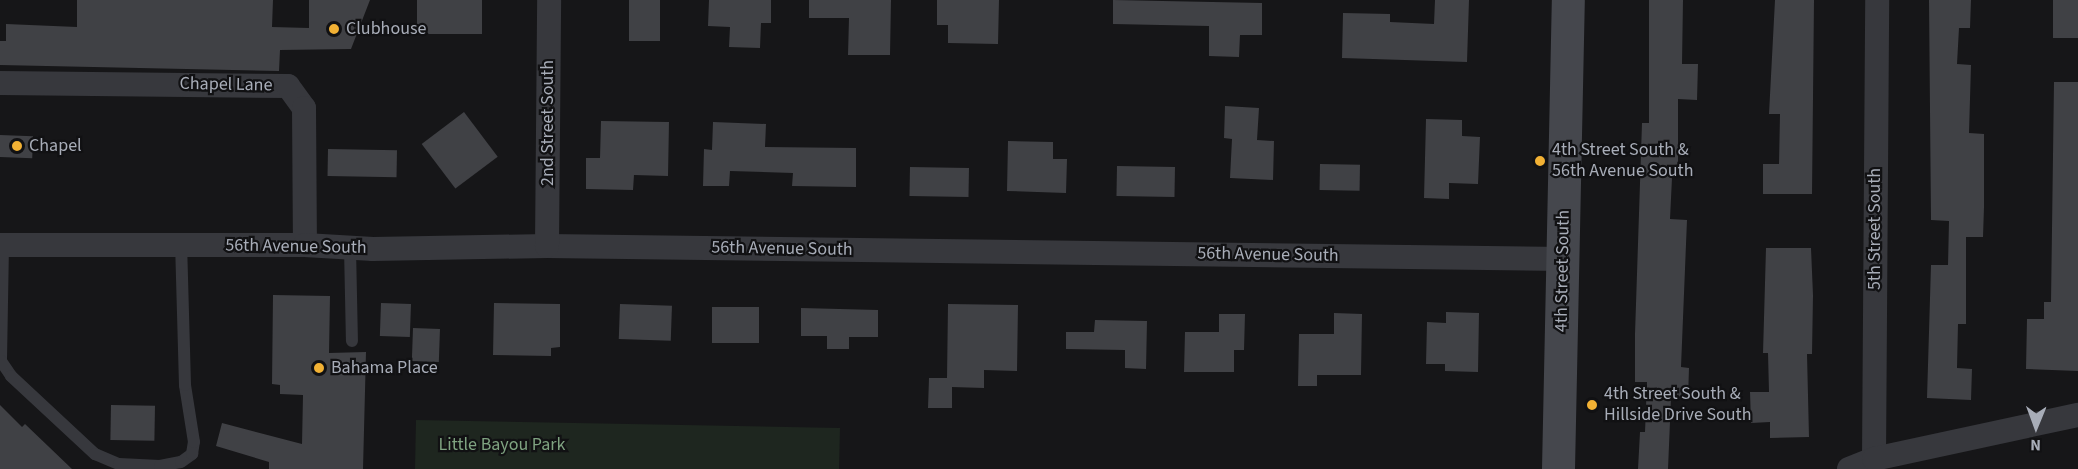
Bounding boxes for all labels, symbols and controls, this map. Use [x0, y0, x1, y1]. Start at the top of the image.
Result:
place label: Clubhouse [346, 18, 426, 40]
marker: Clubhouse [327, 22, 341, 36]
street label: 2nd Street South [537, 60, 559, 186]
street label: Chapel Lane [179, 73, 273, 97]
place label: Chapel [29, 135, 82, 157]
marker: Chapel [10, 139, 24, 153]
place label: 4th Street South & 56th Avenue South [1552, 140, 1693, 182]
marker: 4th Street South & 56th Avenue South [1533, 154, 1547, 168]
street label: 5th Street South [1864, 168, 1886, 290]
street label: 4th Street South [1551, 210, 1575, 332]
street label: 56th Avenue South [225, 235, 367, 259]
street label: 56th Avenue South [711, 237, 853, 261]
street label: 56th Avenue South [1197, 243, 1339, 267]
place label: Bahama Place [331, 357, 438, 379]
marker: Bahama Place [312, 361, 326, 375]
place label: 4th Street South & Hillside Drive South [1604, 384, 1751, 426]
north arrow [2006, 397, 2066, 457]
marker: 4th Street South & Hillside Drive South [1585, 398, 1599, 412]
park label: Little Bayou Park [439, 434, 565, 456]
text: N [2030, 434, 2041, 456]

